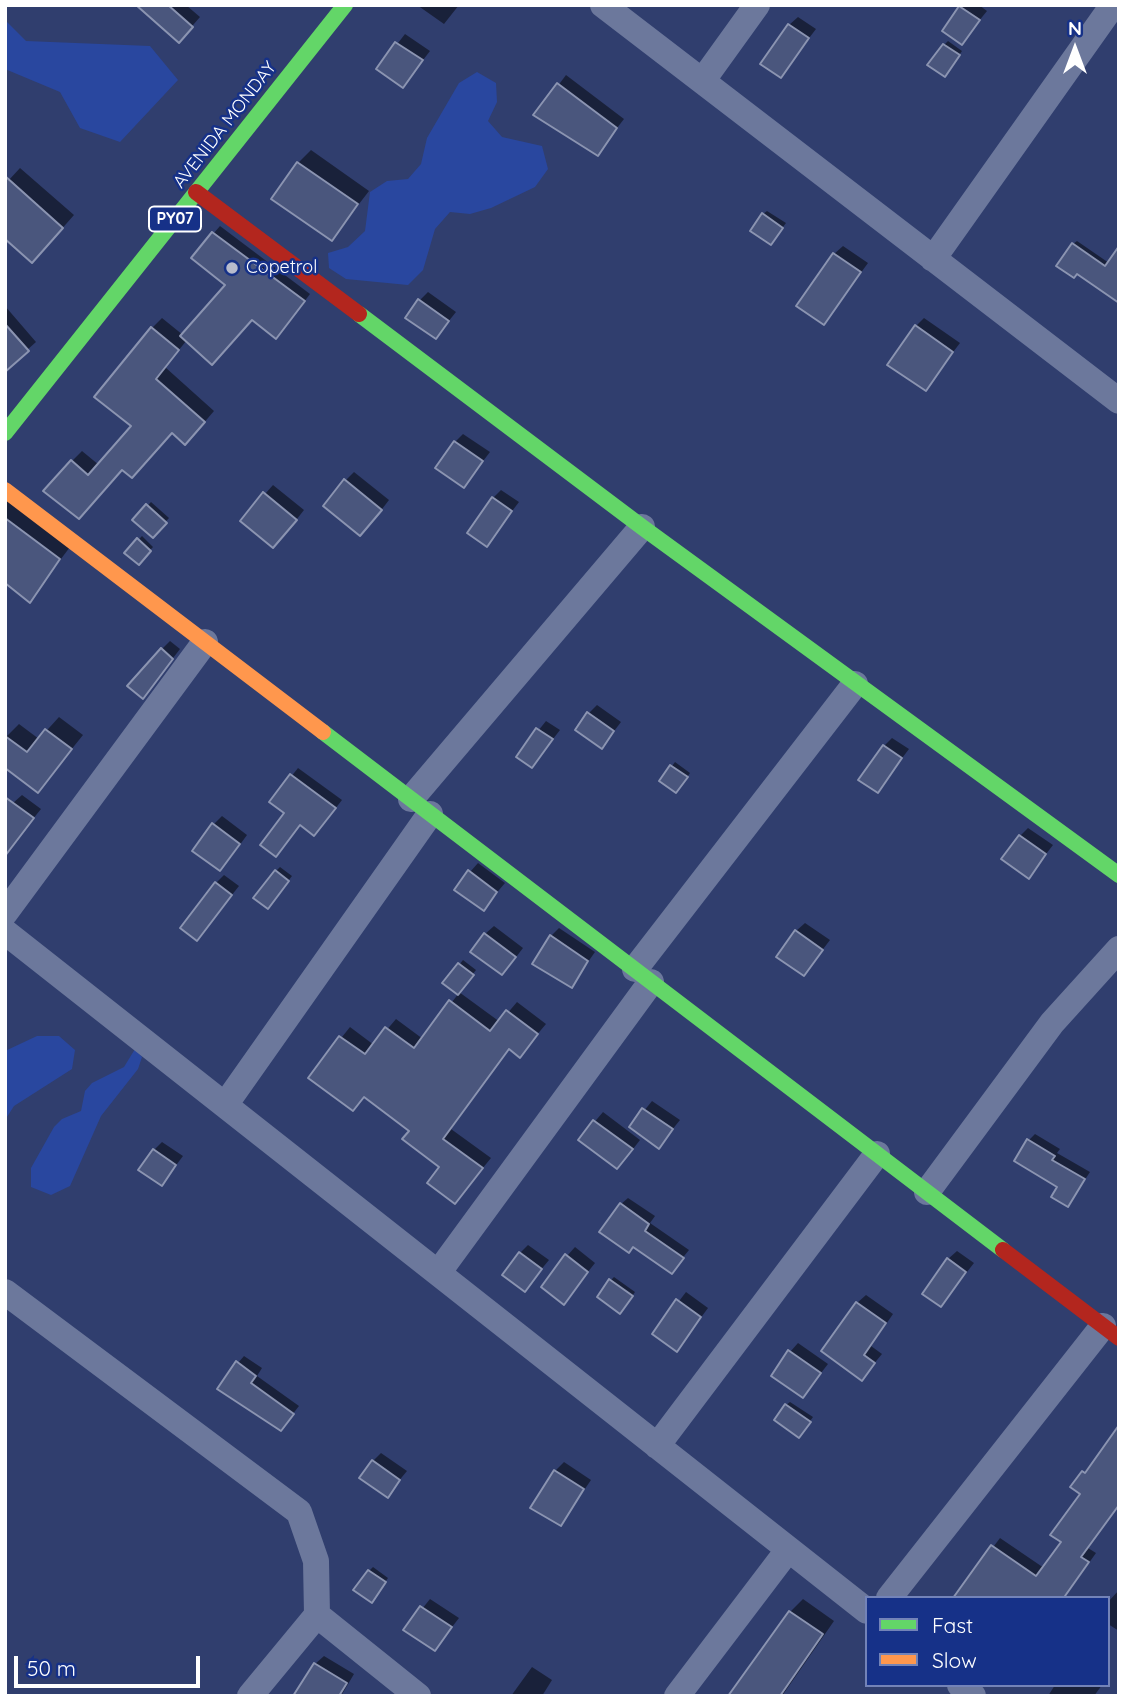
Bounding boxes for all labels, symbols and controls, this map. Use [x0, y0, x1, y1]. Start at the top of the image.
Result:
north arrow [1040, 14, 1110, 84]
text: N [1068, 16, 1082, 40]
street label: AVENIDA MONDAY [169, 57, 281, 193]
road number: PY07 [149, 206, 201, 232]
place label: Copetrol [246, 257, 317, 279]
marker: Copetrol [224, 260, 240, 276]
legend [865, 1596, 1110, 1687]
text: Fast [932, 1612, 973, 1638]
scale bar [18, 1642, 203, 1686]
text: Slow [932, 1647, 977, 1673]
text: 50 m [27, 1655, 76, 1681]

